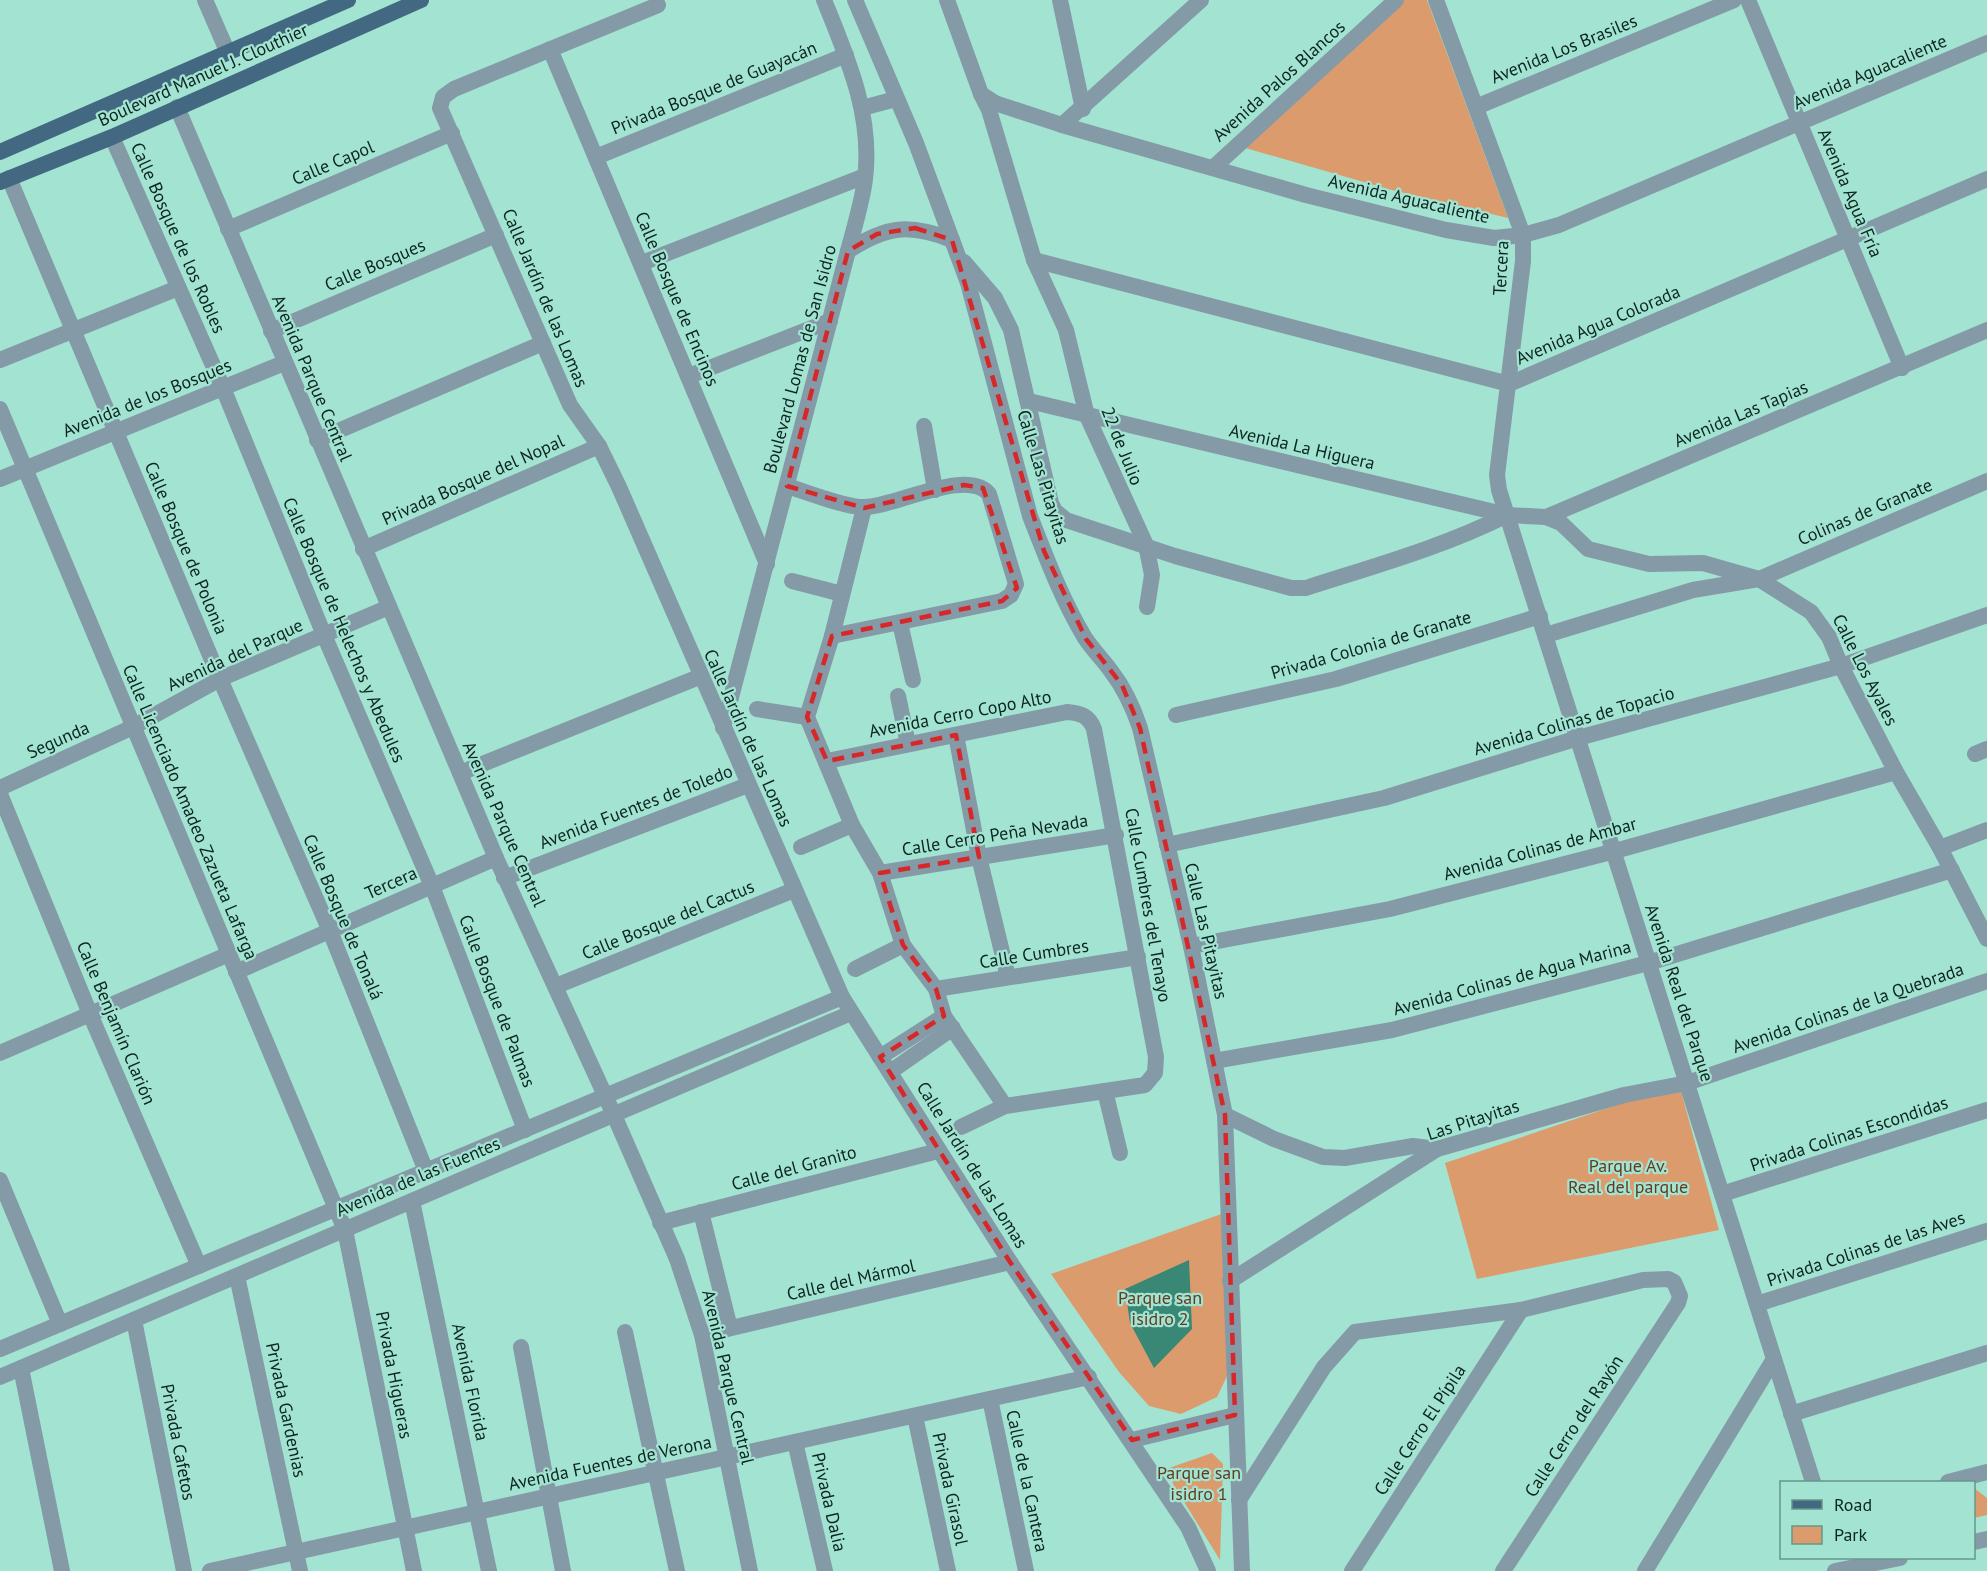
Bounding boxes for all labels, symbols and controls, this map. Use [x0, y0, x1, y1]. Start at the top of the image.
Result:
street label: Avenida Los Brasiles [1487, 9, 1640, 88]
street label: Avenida Palos Blancos [1208, 15, 1350, 146]
street label: Boulevard Manuel J. Clouthier [94, 18, 311, 131]
street label: Avenida Aguacaliente [1789, 29, 1950, 114]
street label: Privada Bosque de Guayacán [608, 36, 820, 139]
street label: Avenida Agua Fría [1813, 125, 1888, 261]
street label: Calle Capol [288, 135, 378, 190]
street label: Calle Bosque de los Robles [126, 139, 231, 337]
street label: Avenida Aguacaliente [1326, 169, 1492, 228]
street label: Calle Jardín de las Lomas [497, 205, 594, 391]
street label: Calle Bosque de Encinos [630, 208, 725, 390]
street label: Calle Bosques [321, 233, 429, 296]
street label: Tercera [1488, 240, 1513, 296]
street label: Boulevard Lomas de San Isidro [758, 242, 841, 476]
street label: Avenida Agua Colorada [1512, 280, 1683, 370]
street label: Avenida Parque Central [267, 291, 358, 465]
street label: Avenida de los Bosques [59, 353, 235, 442]
street label: Avenida Las Tapias [1670, 375, 1811, 452]
street label: 22 de Julio [1096, 403, 1149, 488]
street label: Calle Las Pitayitas [1012, 407, 1075, 547]
street label: Avenida La Higuera [1227, 419, 1377, 474]
street label: Privada Bosque del Nopal [378, 429, 568, 530]
street label: Calle Bosque de Polonia [140, 458, 233, 638]
street label: Colinas de Granate [1794, 473, 1936, 550]
street label: Calle Bosque de Helechos y Abedules [278, 494, 411, 766]
street label: Privada Colonia de Granate [1268, 605, 1474, 684]
street label: Calle Los Ayales [1827, 610, 1903, 729]
street label: Avenida del Parque [163, 613, 306, 696]
street label: Calle Jardín de las Lomas [699, 645, 798, 830]
street label: Calle Licenciado Amadeo Zazueta Lafarga [118, 661, 263, 963]
street label: Avenida Colinas de Topacio [1471, 681, 1677, 760]
street label: Avenida Cerro Copo Alto [867, 685, 1053, 742]
street label: Segunda [23, 716, 93, 764]
street label: Avenida Parque Central [458, 738, 552, 911]
street label: Avenida Fuentes de Toledo [536, 759, 736, 854]
street label: Calle Cumbres del Tenayo [1120, 806, 1177, 1004]
street label: Calle Cerro Peña Nevada [900, 808, 1090, 861]
street label: Avenida Colinas de Ambar [1441, 812, 1639, 885]
street label: Calle Bosque de Tonalá [298, 830, 389, 1003]
street label: Calle Las Pitayitas [1180, 860, 1233, 1001]
street label: Tercera [361, 861, 421, 904]
street label: Calle Bosque del Cactus [578, 874, 757, 965]
street label: Avenida Real del Parque [1640, 901, 1719, 1085]
street label: Calle Bosque de Palmas [454, 911, 541, 1090]
street label: Calle Cumbres [978, 934, 1090, 973]
street label: Avenida Colinas de Agua Marina [1390, 935, 1633, 1020]
street label: Calle Benjamín Clarión [72, 937, 161, 1108]
street label: Avenida Colinas de la Quebrada [1729, 957, 1967, 1058]
street label: Calle Jardín de las Lomas [912, 1077, 1033, 1252]
street label: Privada Colinas Escondidas [1747, 1091, 1951, 1176]
street label: Las Pitayitas [1424, 1094, 1522, 1145]
street label: Avenida de las Fuentes [332, 1131, 504, 1222]
street label: Calle del Granito [729, 1140, 859, 1195]
park label: Parque Av. Real del parque [1568, 1154, 1688, 1198]
street label: Privada Colinas de las Aves [1764, 1206, 1968, 1291]
street label: Calle del Mármol [784, 1253, 918, 1305]
park label: Parque san isidro 2 [1118, 1286, 1202, 1330]
street label: Avenida Parque Central [697, 1287, 760, 1467]
street label: Privada Higueras [371, 1309, 418, 1441]
street label: Avenida Florida [447, 1321, 494, 1443]
street label: Privada Gardenias [261, 1340, 312, 1480]
street label: Calle Cerro del Rayón [1519, 1350, 1628, 1501]
street label: Calle Cerro El Pípila [1369, 1360, 1470, 1500]
street label: Privada Cafetos [156, 1382, 201, 1502]
street label: Calle de la Cantera [1001, 1408, 1054, 1554]
street label: Avenida Fuentes de Verona [506, 1430, 714, 1495]
street label: Privada Girasol [927, 1430, 974, 1548]
street label: Privada Dalia [807, 1450, 852, 1554]
park label: Parque san isidro 1 [1157, 1461, 1241, 1505]
legend [1780, 1481, 1975, 1559]
text: Road [1834, 1493, 1872, 1516]
text: Park [1834, 1523, 1867, 1546]

